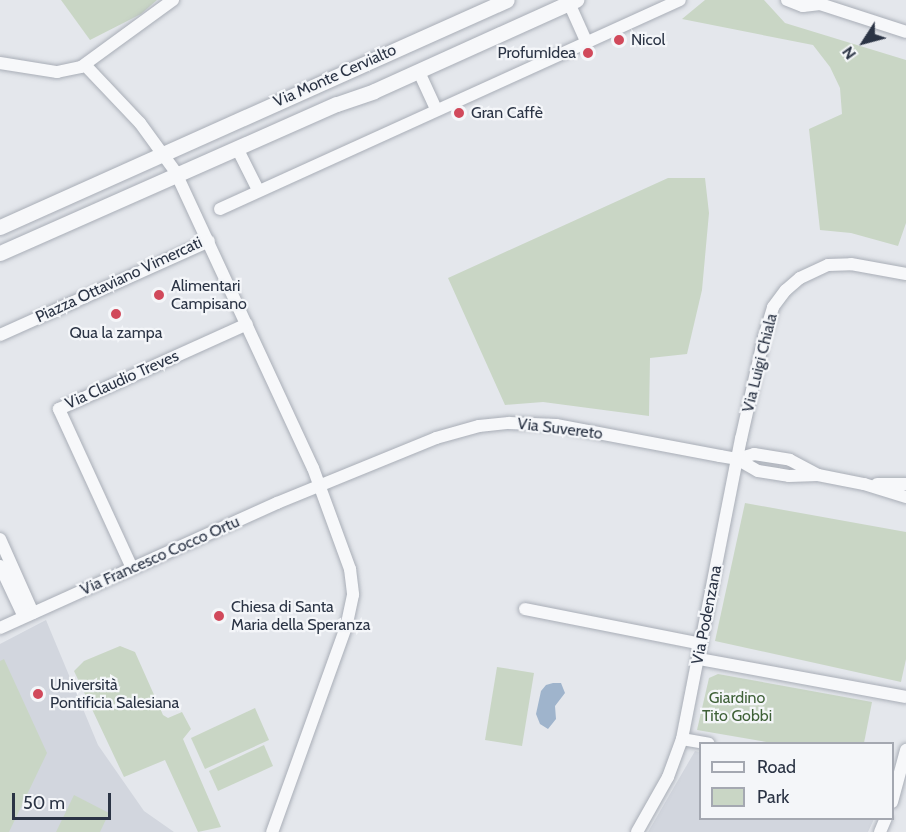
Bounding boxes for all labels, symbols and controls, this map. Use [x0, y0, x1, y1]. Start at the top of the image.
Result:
north arrow [834, 12, 894, 72]
place label: Nicol [631, 30, 665, 50]
marker: Nicol [612, 33, 626, 47]
street label: Via Monte Cervialto [271, 40, 399, 112]
place label: ProfumIdea [497, 43, 576, 63]
text: N [838, 43, 860, 63]
marker: ProfumIdea [581, 46, 595, 60]
place label: Gran Caffè [471, 103, 543, 123]
marker: Gran Caffè [452, 106, 466, 120]
street label: Piazza Ottaviano Vimercati [33, 233, 205, 327]
place label: Alimentari Campisano [171, 276, 247, 314]
marker: Alimentari Campisano [152, 288, 166, 302]
marker: Qua la zampa [109, 307, 123, 321]
street label: Via Luigi Chiala [738, 312, 782, 414]
place label: Qua la zampa [70, 323, 162, 343]
street label: Via Claudio Treves [62, 346, 182, 414]
street label: Via Suvereto [516, 414, 604, 444]
street label: Via Francesco Cocco Ortu [78, 512, 242, 600]
street label: Via Podenzana [688, 564, 726, 666]
place label: Chiesa di Santa Maria della Speranza [231, 597, 370, 635]
marker: Chiesa di Santa Maria della Speranza [212, 609, 226, 623]
place label: Università Pontificia Salesiana [50, 675, 179, 713]
marker: Università Pontificia Salesiana [31, 687, 45, 701]
park label: Giardino Tito Gobbi [702, 688, 772, 726]
legend [699, 742, 894, 820]
text: Road [757, 756, 796, 778]
scale bar [15, 781, 114, 819]
text: Park [757, 786, 789, 808]
text: 50 m [23, 792, 65, 814]

